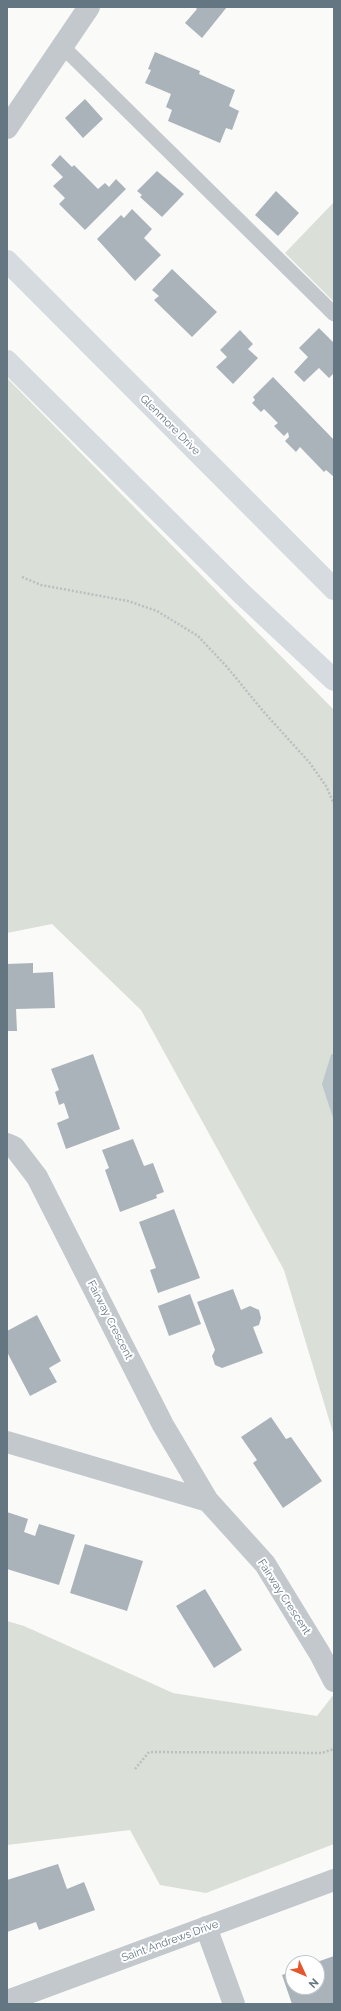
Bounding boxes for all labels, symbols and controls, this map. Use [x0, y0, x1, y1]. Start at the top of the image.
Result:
street label: Glenmore Drive [137, 392, 203, 458]
street label: Fairway Crescent [84, 1278, 136, 1362]
street label: Fairway Crescent [255, 1557, 313, 1637]
street label: Saint Andrews Drive [120, 1917, 220, 1965]
north arrow [285, 1955, 325, 1995]
text: N [306, 1975, 321, 1991]

